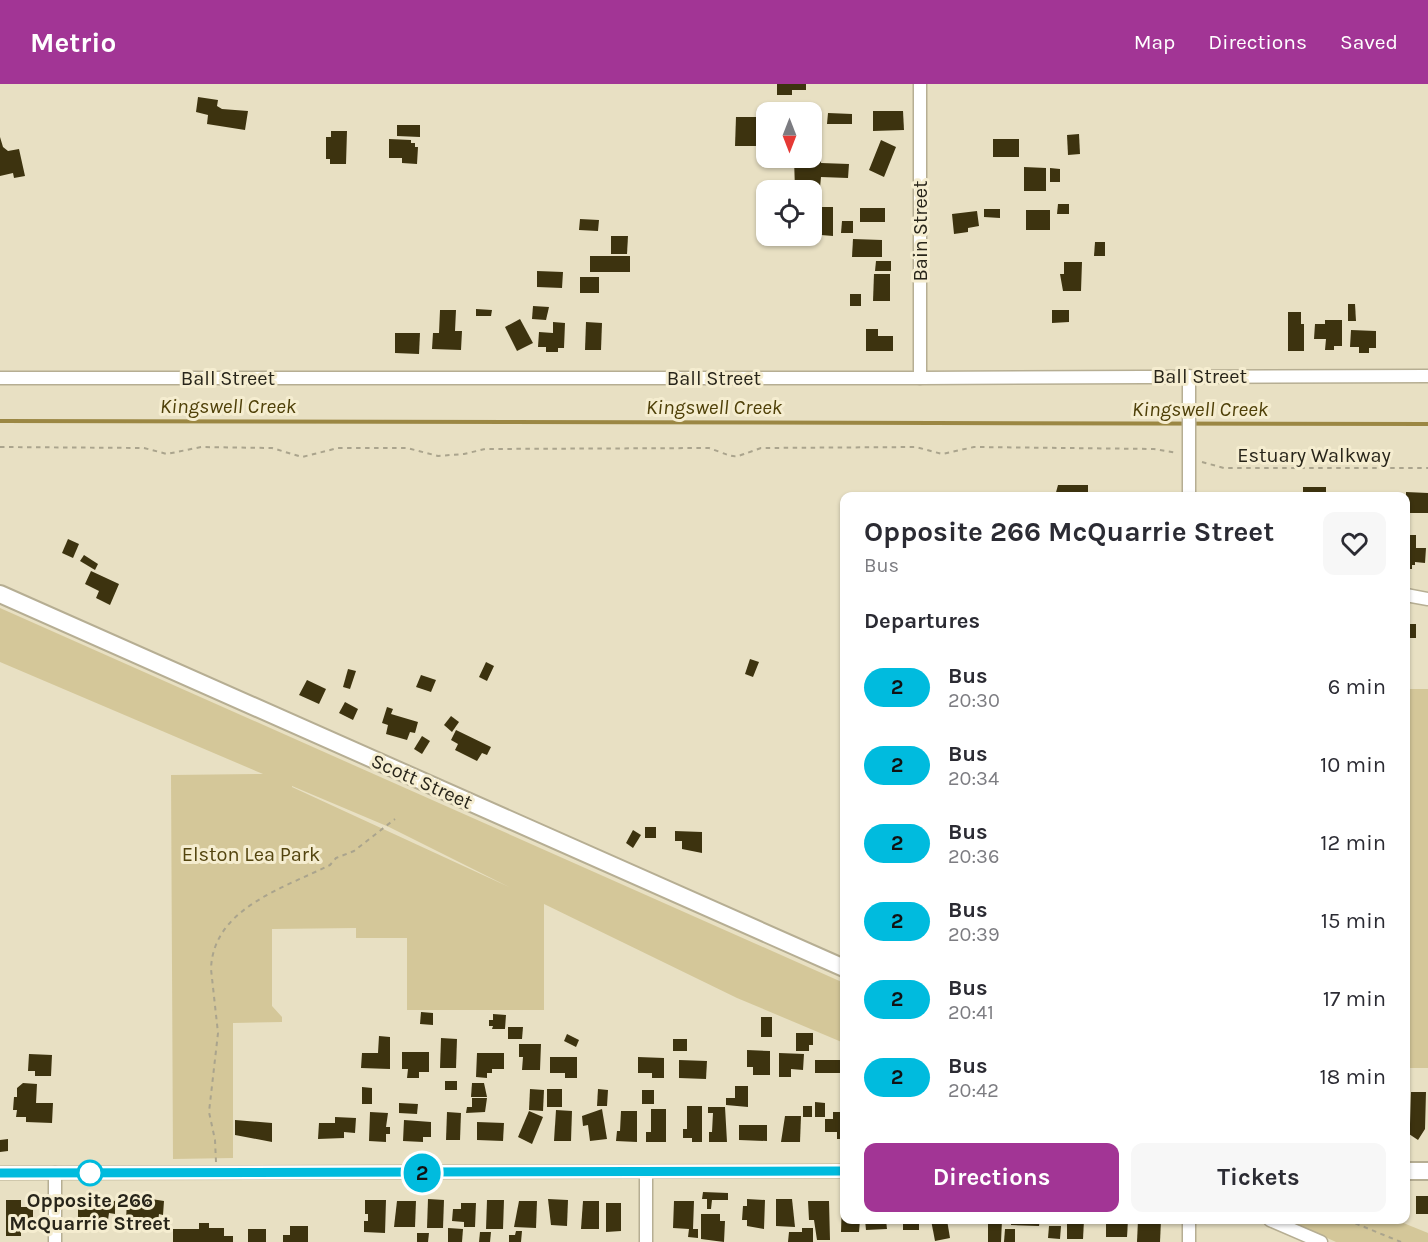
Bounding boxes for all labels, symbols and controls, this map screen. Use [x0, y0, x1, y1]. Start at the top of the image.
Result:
text: Metrio [30, 26, 116, 59]
text: Map [1134, 30, 1175, 54]
text: Directions [1208, 30, 1307, 54]
text: Saved [1340, 30, 1398, 54]
north arrow [756, 102, 822, 168]
map controls [756, 102, 822, 246]
button: locate [756, 180, 822, 246]
street label: Bain Street [909, 180, 932, 282]
street label: Ball Street [1153, 365, 1248, 388]
street label: Ball Street [181, 367, 276, 390]
street label: Ball Street [667, 367, 762, 390]
water label: Kingswell Creek [160, 394, 297, 418]
water label: Kingswell Creek [646, 395, 783, 419]
water label: Kingswell Creek [1132, 397, 1269, 421]
street label: Estuary Walkway [1237, 444, 1391, 467]
button: heart [1323, 512, 1386, 575]
text: Opposite 266 McQuarrie Street [864, 515, 1274, 548]
text: Bus [864, 554, 899, 577]
text: Departures [864, 608, 980, 634]
text: Bus [948, 663, 988, 689]
text: 6 min [1328, 674, 1386, 700]
text: 2 [891, 675, 903, 699]
text: 20:30 [948, 689, 1000, 712]
text: Bus [948, 741, 988, 767]
street label: Scott Street [368, 749, 476, 814]
text: 10 min [1320, 752, 1386, 778]
text: 2 [891, 753, 903, 777]
text: 20:34 [948, 767, 999, 790]
text: Bus [948, 819, 988, 845]
text: 12 min [1320, 830, 1386, 856]
text: 2 [891, 831, 903, 855]
park label: Elston Lea Park [182, 843, 320, 866]
text: 20:36 [948, 845, 999, 868]
text: Bus [948, 897, 988, 923]
text: 15 min [1321, 908, 1386, 934]
text: 2 [891, 909, 903, 933]
text: 20:39 [948, 923, 999, 946]
text: Bus [948, 975, 988, 1001]
text: 17 min [1323, 986, 1386, 1012]
text: 2 [891, 987, 903, 1011]
text: 20:41 [948, 1001, 994, 1024]
text: Bus [948, 1053, 988, 1079]
text: 18 min [1320, 1064, 1386, 1090]
text: 2 [891, 1065, 903, 1089]
text: 20:42 [948, 1079, 999, 1102]
button: Directions [864, 1143, 1119, 1212]
button: Tickets [1131, 1143, 1386, 1212]
line badge: 2 [402, 1154, 442, 1192]
marker: Opposite 266 McQuarrie Street [77, 1160, 103, 1186]
text: 2 [416, 1161, 428, 1185]
place label: Opposite 266 McQuarrie Street [9, 1189, 171, 1235]

